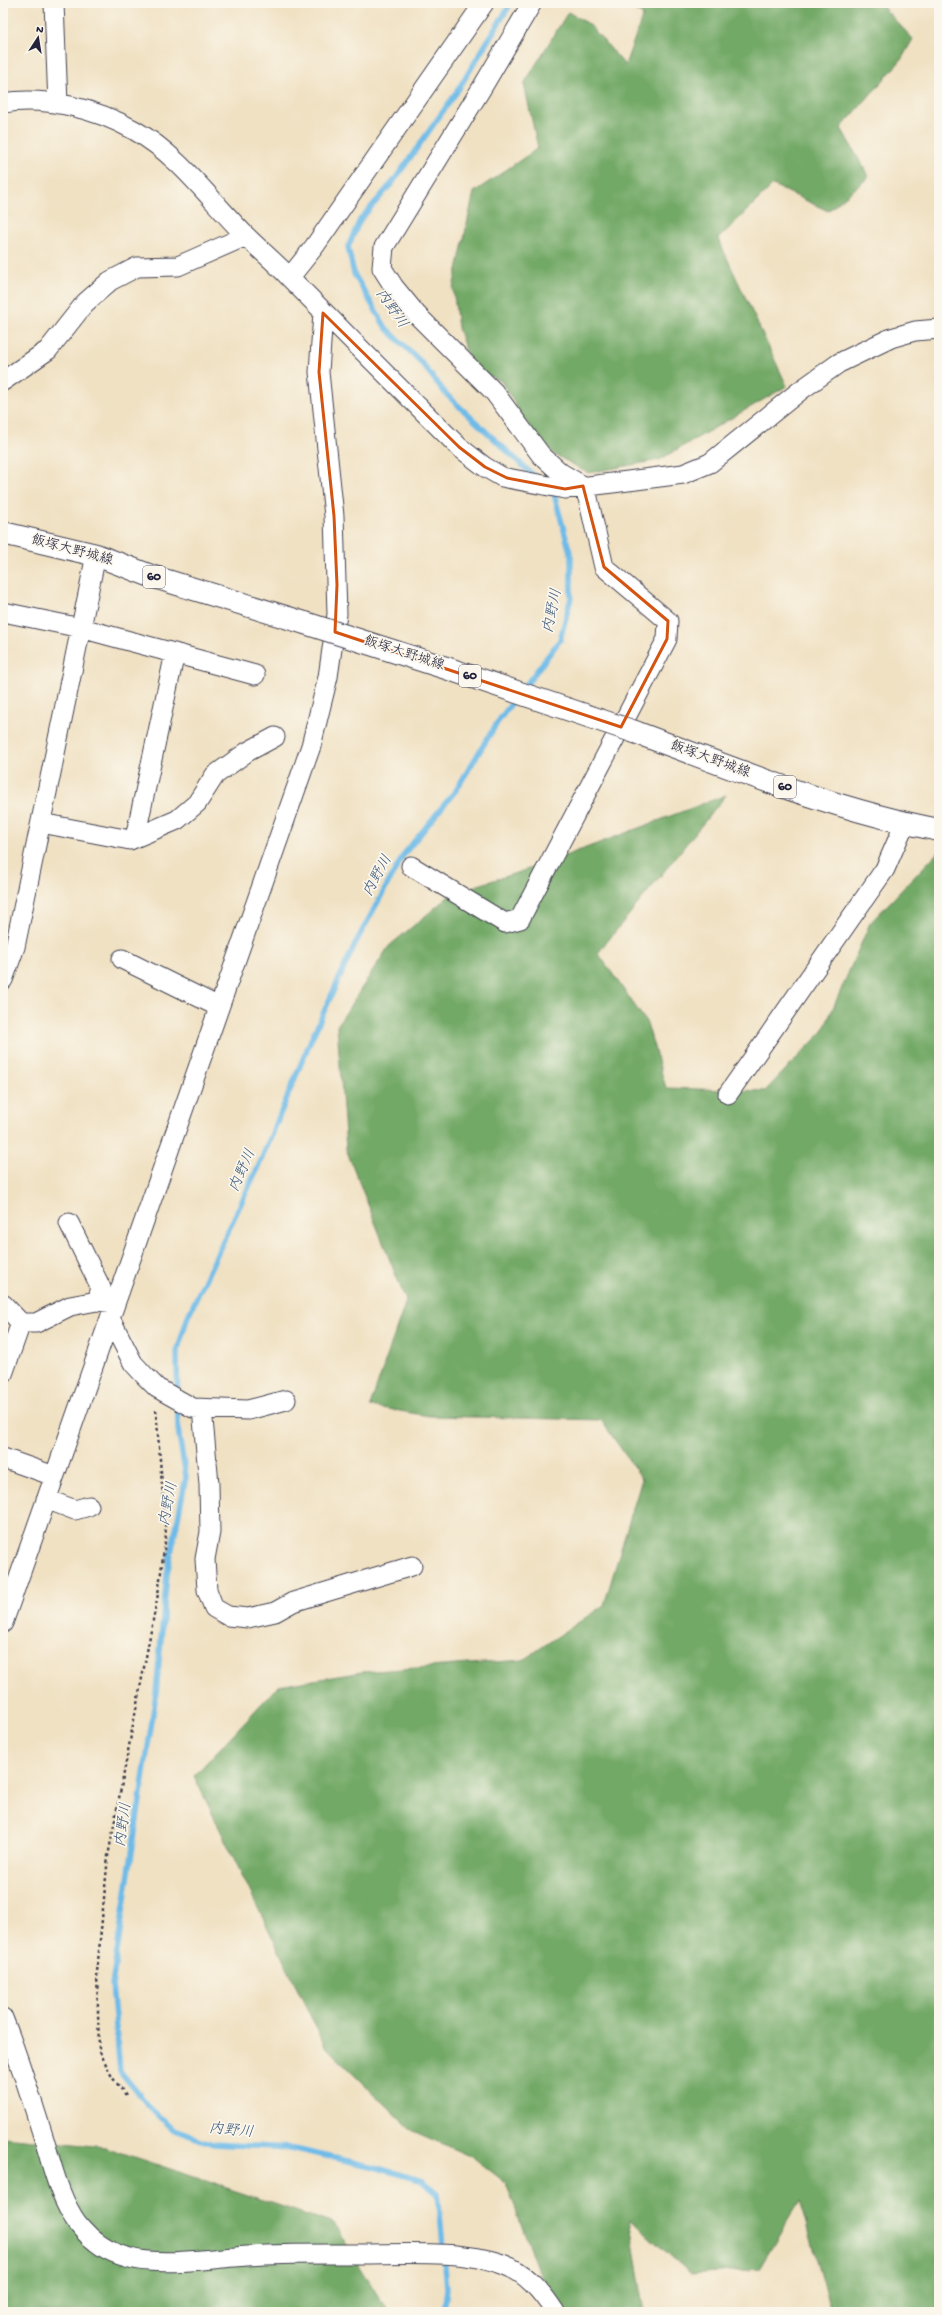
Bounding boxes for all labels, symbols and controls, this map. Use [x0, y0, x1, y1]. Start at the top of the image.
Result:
north arrow [18, 18, 58, 58]
text: N [35, 24, 44, 37]
water label: 内野川 [371, 285, 411, 333]
street label: 飯塚大野城線 [29, 532, 115, 570]
road number: 60 [143, 566, 165, 588]
water label: 内野川 [540, 587, 566, 635]
street label: 飯塚大野城線 [361, 633, 447, 675]
road number: 60 [459, 665, 481, 687]
street label: 飯塚大野城線 [668, 738, 752, 782]
road number: 60 [774, 776, 796, 798]
water label: 内野川 [359, 852, 397, 900]
water label: 内野川 [226, 1147, 260, 1195]
water label: 内野川 [156, 1480, 182, 1528]
water label: 内野川 [112, 1801, 136, 1849]
water label: 内野川 [208, 2120, 254, 2142]

